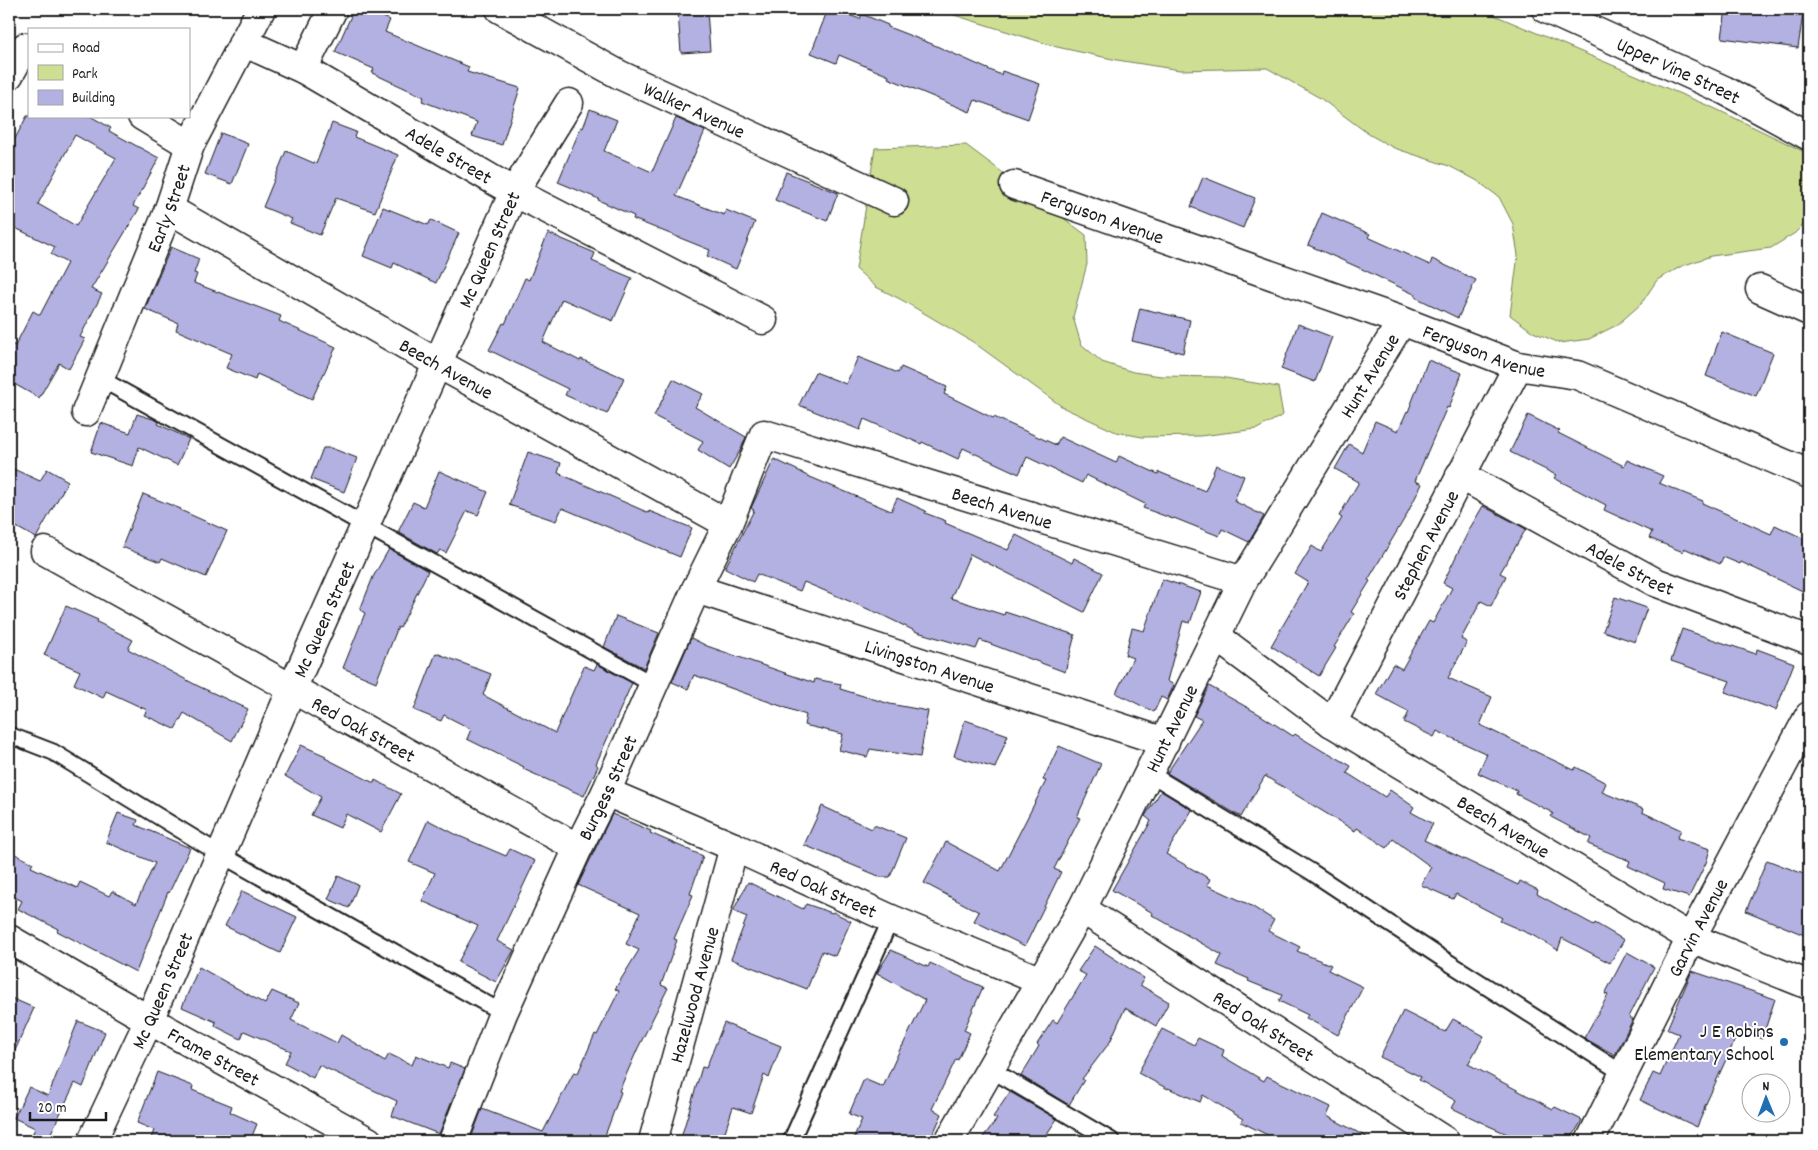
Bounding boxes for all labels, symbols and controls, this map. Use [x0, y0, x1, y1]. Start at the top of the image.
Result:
legend [28, 28, 190, 118]
street label: Upper Vine Street [1611, 32, 1744, 113]
text: Road [72, 38, 100, 60]
text: Park [72, 64, 98, 86]
street label: Walker Avenue [638, 76, 749, 148]
text: Building [72, 88, 115, 110]
street label: Adele Street [399, 121, 496, 193]
street label: Early Street [142, 161, 200, 257]
street label: Ferguson Avenue [1036, 184, 1167, 253]
street label: Mc Queen Street [453, 188, 529, 313]
street label: Ferguson Avenue [1418, 319, 1547, 387]
street label: Hunt Avenue [1335, 329, 1408, 425]
street label: Beech Avenue [393, 333, 497, 408]
street label: Beech Avenue [948, 481, 1055, 539]
street label: Stephen Avenue [1387, 486, 1468, 606]
street label: Adele Street [1580, 536, 1677, 605]
street label: Mc Queen Street [288, 558, 364, 683]
street label: Livingston Avenue [860, 634, 998, 702]
street label: Hunt Avenue [1140, 680, 1207, 778]
street label: Red Oak Street [305, 691, 419, 771]
street label: Burgess Street [573, 731, 646, 846]
street label: Beech Avenue [1451, 790, 1554, 867]
street label: Red Oak Street [764, 854, 880, 928]
street label: Garvin Avenue [1663, 874, 1737, 983]
street label: Hazelwood Avenue [664, 924, 728, 1067]
street label: Mc Queen Street [126, 929, 202, 1055]
street label: Red Oak Street [1206, 985, 1318, 1071]
place label: J E Robins Elementary School [1634, 1019, 1774, 1070]
street label: Frame Street [161, 1022, 264, 1095]
marker: J E Robins Elementary School [1778, 1036, 1790, 1048]
north arrow [1740, 1072, 1790, 1122]
text: N [1762, 1077, 1770, 1097]
scale bar [30, 1090, 106, 1122]
text: 20 m [38, 1098, 66, 1120]

